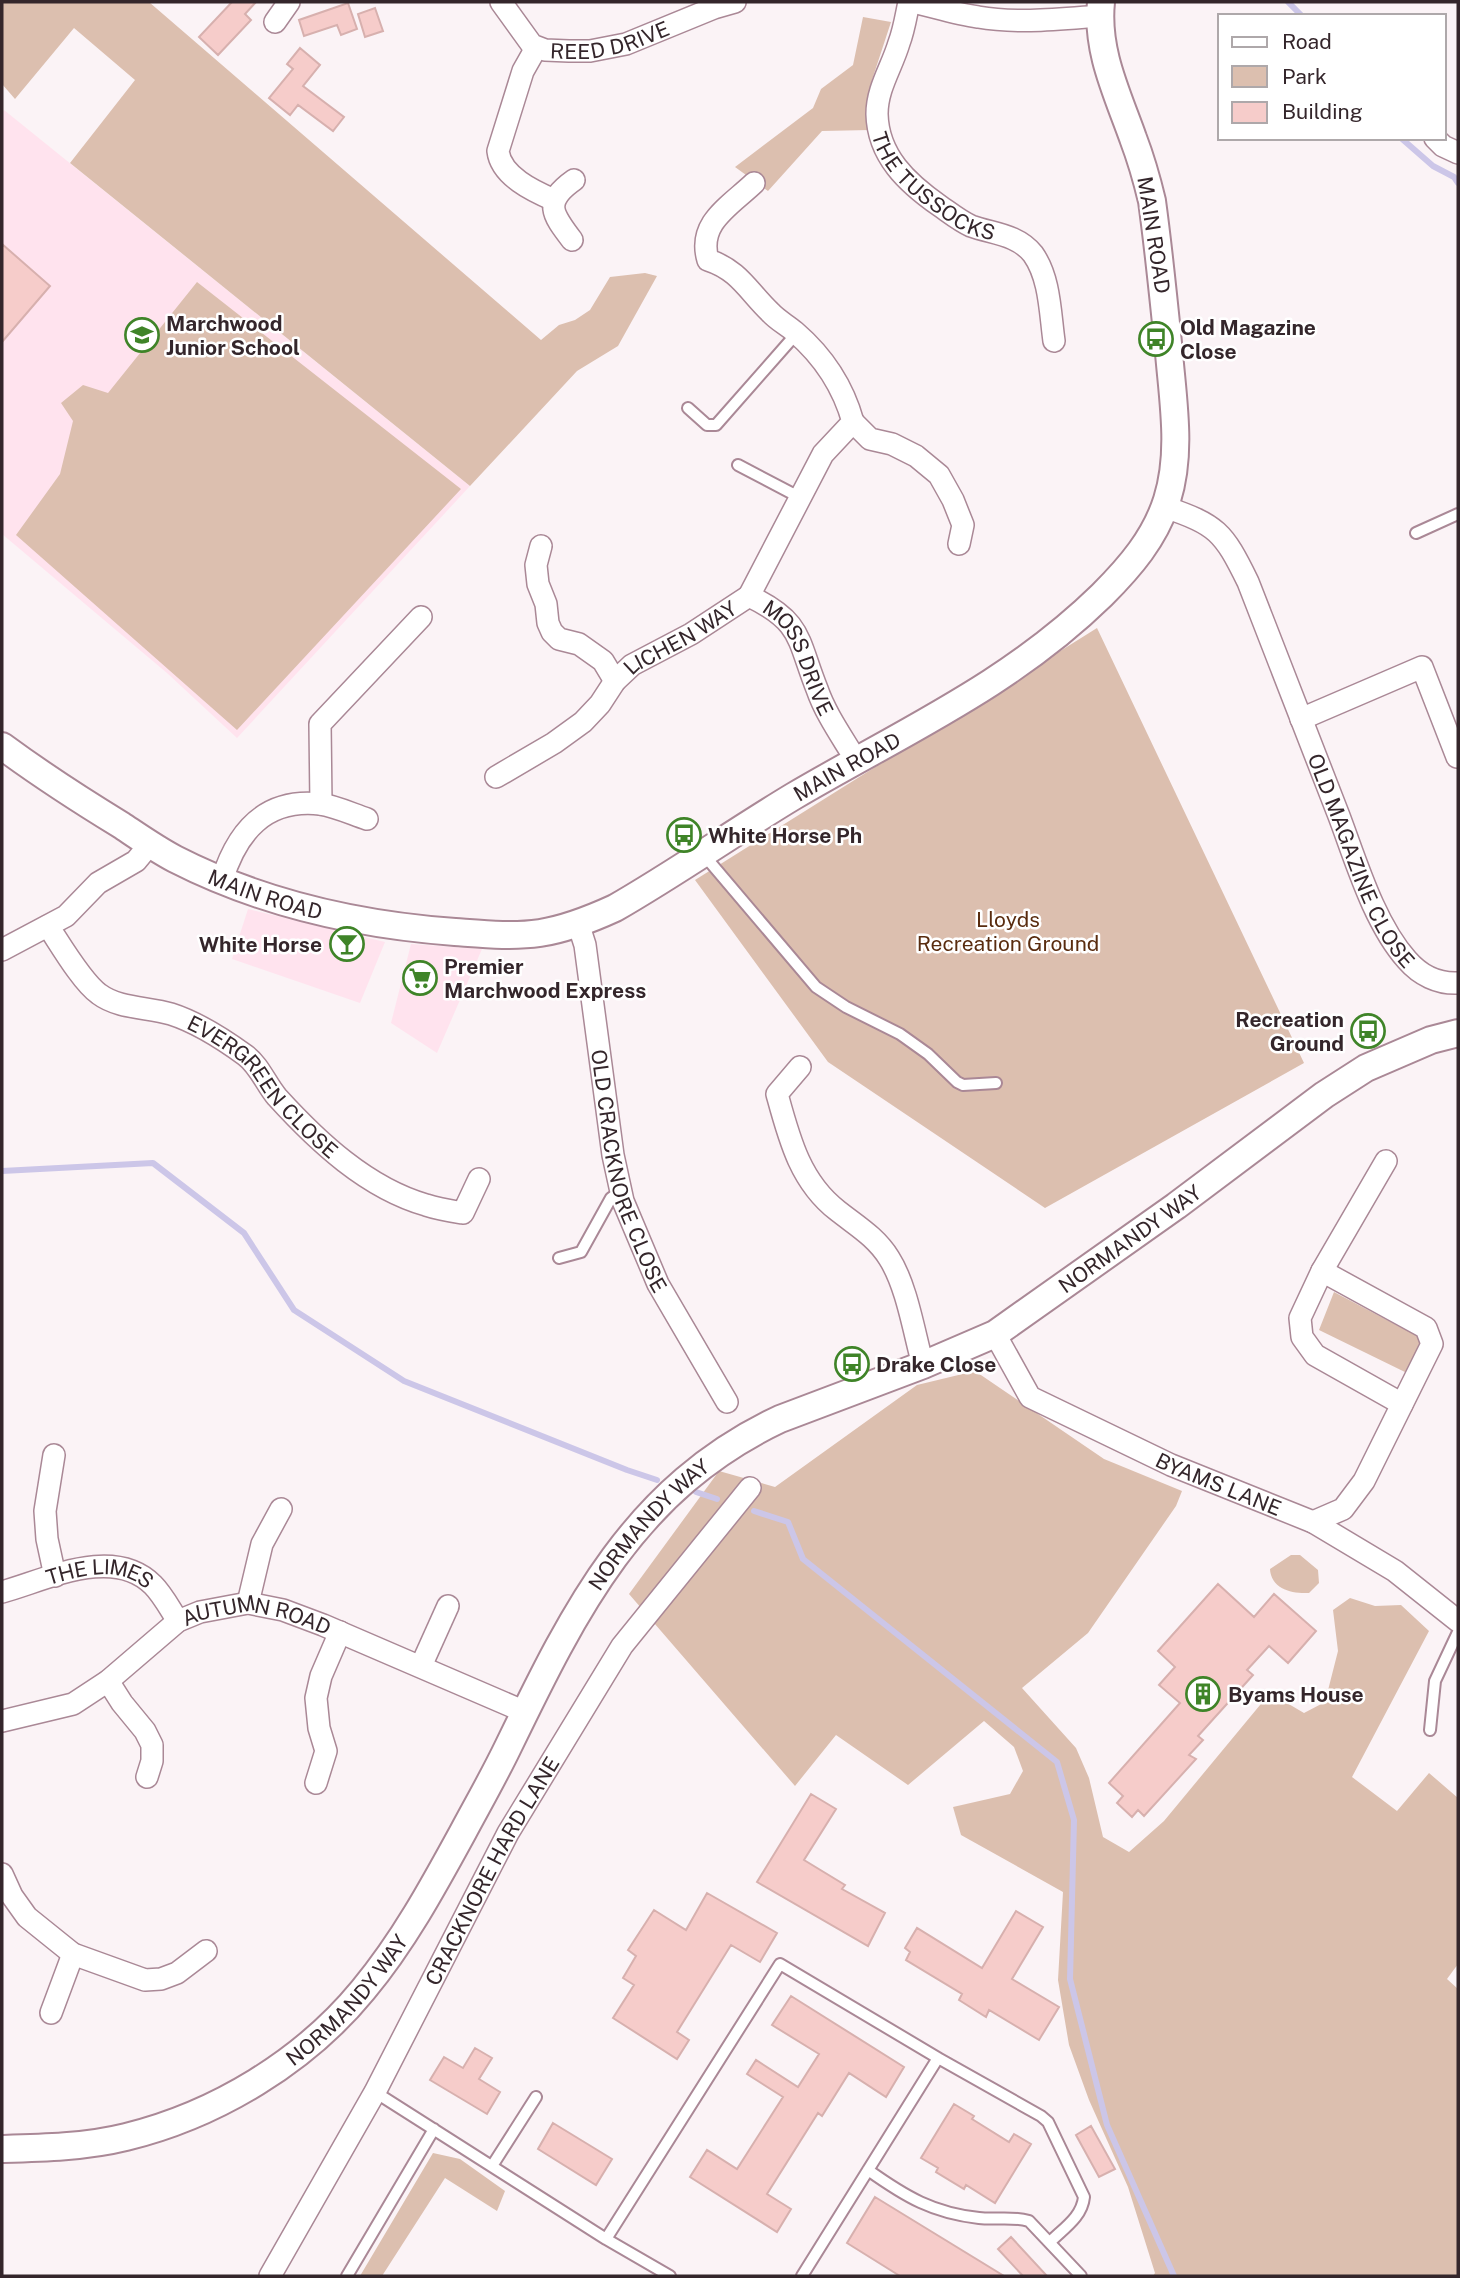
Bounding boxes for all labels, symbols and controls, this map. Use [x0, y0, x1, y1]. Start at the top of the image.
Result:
legend [1218, 14, 1446, 140]
street label: REED DRIVE [549, 15, 673, 63]
text: Road [1282, 29, 1332, 54]
text: Park [1282, 64, 1327, 89]
text: Building [1282, 99, 1363, 124]
street label: THE TUSSOCKS [867, 128, 998, 245]
street label: MAIN ROAD [1132, 175, 1176, 295]
place label: Marchwood Junior School [166, 311, 300, 360]
place label: Old Magazine Close [1180, 315, 1316, 364]
school or university icon: Marchwood Junior School [123, 316, 161, 354]
bus stop icon: Old Magazine Close [1137, 320, 1175, 358]
street label: MOSS DRIVE [758, 594, 839, 720]
street label: LICHEN WAY [618, 595, 741, 679]
street label: MAIN ROAD [789, 726, 905, 806]
street label: OLD MAGAZINE CLOSE [1303, 750, 1420, 973]
bus stop icon: White Horse Ph [665, 816, 703, 854]
place label: White Horse Ph [708, 823, 862, 848]
street label: MAIN ROAD [205, 864, 325, 924]
park label: Lloyds Recreation Ground [917, 907, 1099, 956]
bar icon: White Horse [328, 925, 366, 963]
place label: White Horse [199, 932, 322, 957]
place label: Premier Marchwood Express [444, 954, 646, 1003]
supermarket icon: Premier Marchwood Express [401, 959, 439, 997]
place label: Recreation Ground [1235, 1007, 1344, 1056]
street label: EVERGREEN CLOSE [183, 1010, 343, 1163]
bus stop icon: Recreation Ground [1349, 1012, 1387, 1050]
street label: OLD CRACKNORE CLOSE [587, 1048, 673, 1297]
street label: NORMANDY WAY [1053, 1179, 1206, 1298]
bus stop icon: Drake Close [833, 1345, 871, 1383]
place label: Drake Close [876, 1352, 996, 1377]
street label: BYAMS LANE [1152, 1447, 1285, 1521]
street label: NORMANDY WAY [583, 1453, 714, 1595]
street label: THE LIMES [43, 1554, 159, 1593]
street label: AUTUMN ROAD [178, 1589, 335, 1640]
building icon: Byams House [1184, 1675, 1222, 1713]
place label: Byams House [1228, 1682, 1364, 1707]
street label: CRACKNORE HARD LANE [420, 1752, 564, 1989]
street label: NORMANDY WAY [281, 1929, 413, 2071]

